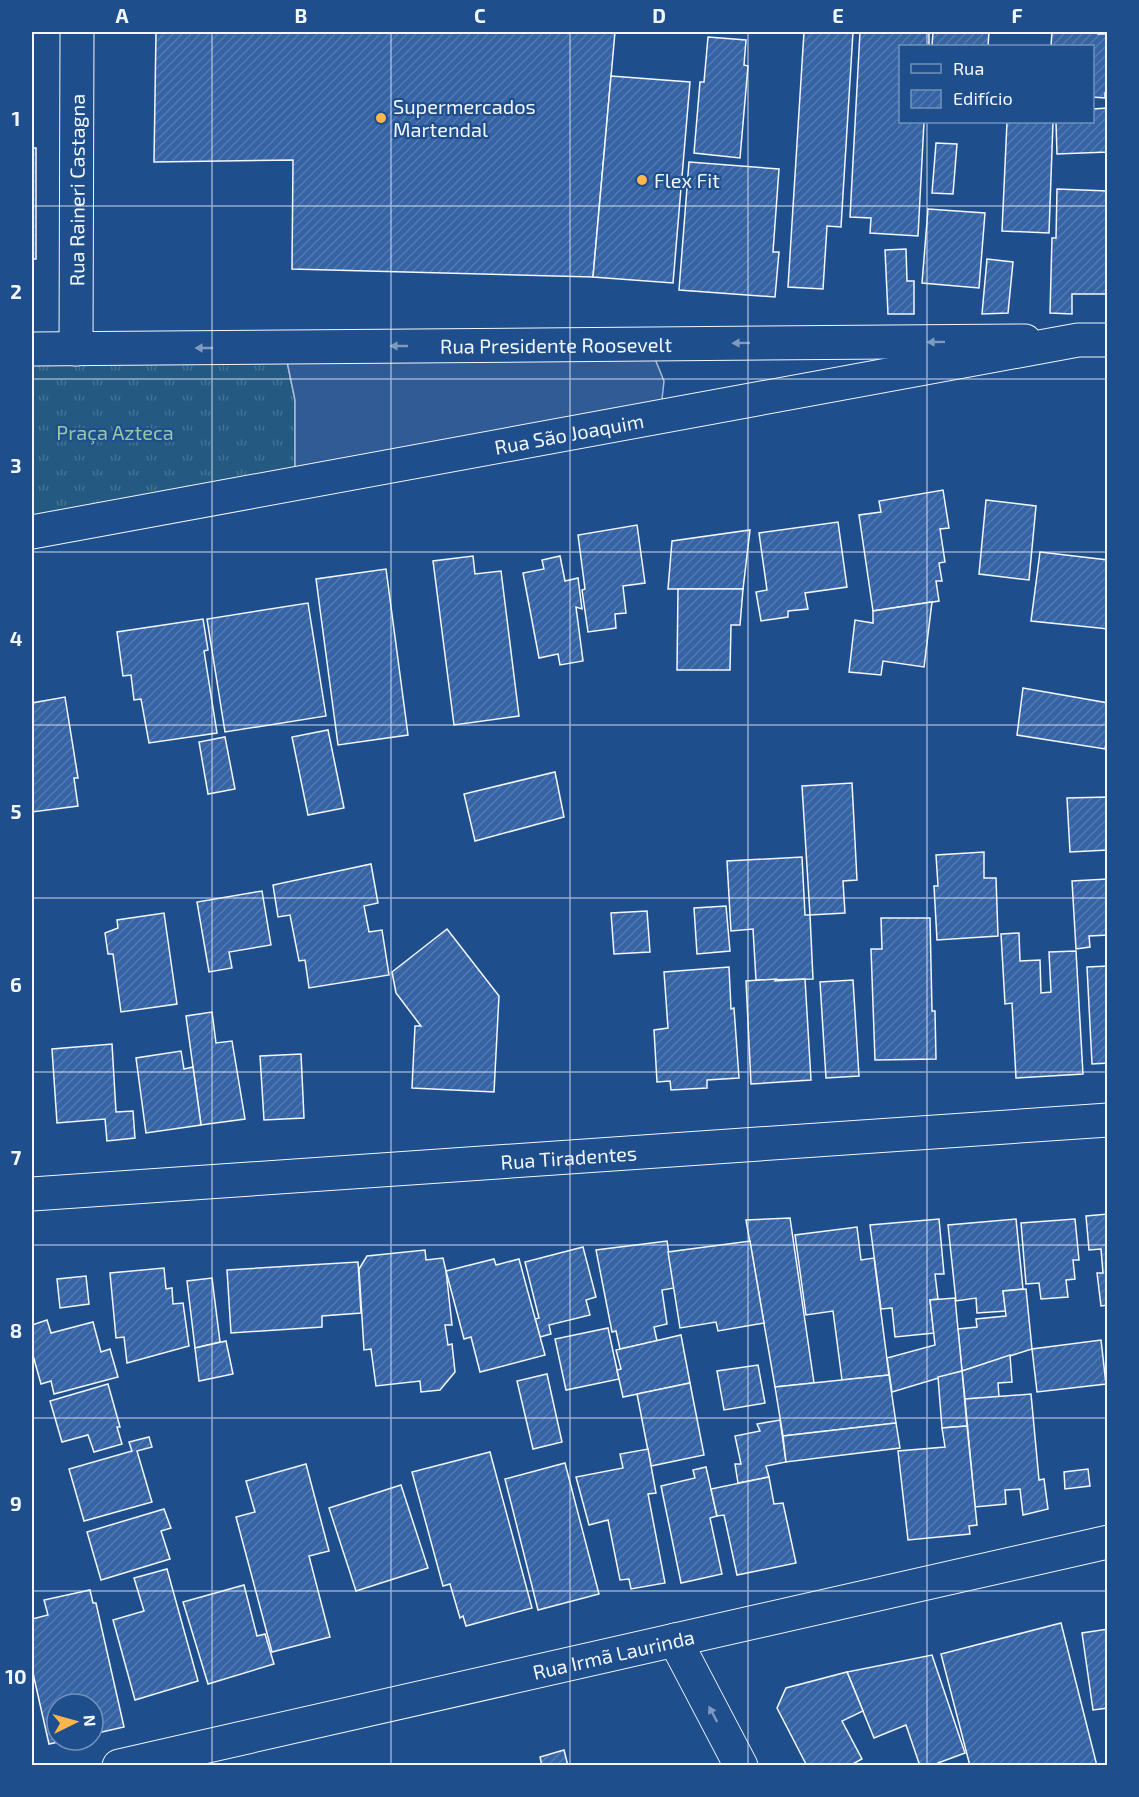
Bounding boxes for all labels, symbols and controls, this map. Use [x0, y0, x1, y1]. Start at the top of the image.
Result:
text: A [115, 3, 129, 27]
text: B [295, 3, 307, 27]
text: C [474, 3, 486, 27]
text: D [652, 3, 666, 27]
text: E [832, 3, 844, 27]
text: F [1011, 3, 1023, 27]
legend [899, 45, 1094, 123]
text: Rua [953, 57, 984, 79]
text: Edifício [953, 87, 1013, 109]
street label: Rua Raineri Castagna [64, 94, 89, 286]
place label: Supermercados Martendal [393, 94, 536, 141]
text: 1 [12, 106, 20, 130]
marker: Supermercados Martendal [374, 111, 388, 125]
place label: Flex Fit [654, 168, 720, 192]
marker: Flex Fit [635, 173, 649, 187]
text: 2 [10, 279, 22, 303]
street label: Rua Presidente Roosevelt [440, 332, 672, 358]
one-way arrow [926, 337, 945, 346]
one-way arrow [731, 338, 750, 348]
one-way arrow [389, 341, 408, 351]
one-way arrow [194, 343, 213, 353]
street label: Rua São Joaquim [492, 408, 646, 459]
park label: Praça Azteca [56, 420, 174, 445]
text: 3 [10, 453, 22, 477]
text: 4 [10, 626, 23, 650]
text: 5 [10, 799, 22, 823]
text: 6 [10, 972, 22, 996]
street label: Rua Tiradentes [500, 1140, 638, 1174]
text: 7 [11, 1145, 22, 1169]
text: 8 [10, 1318, 22, 1342]
text: 9 [10, 1491, 22, 1515]
street label: Rua Irmã Laurinda [530, 1624, 697, 1684]
text: 10 [5, 1664, 27, 1688]
north arrow [45, 1692, 105, 1752]
one-way arrow [709, 1705, 718, 1722]
text: N [80, 1714, 100, 1727]

